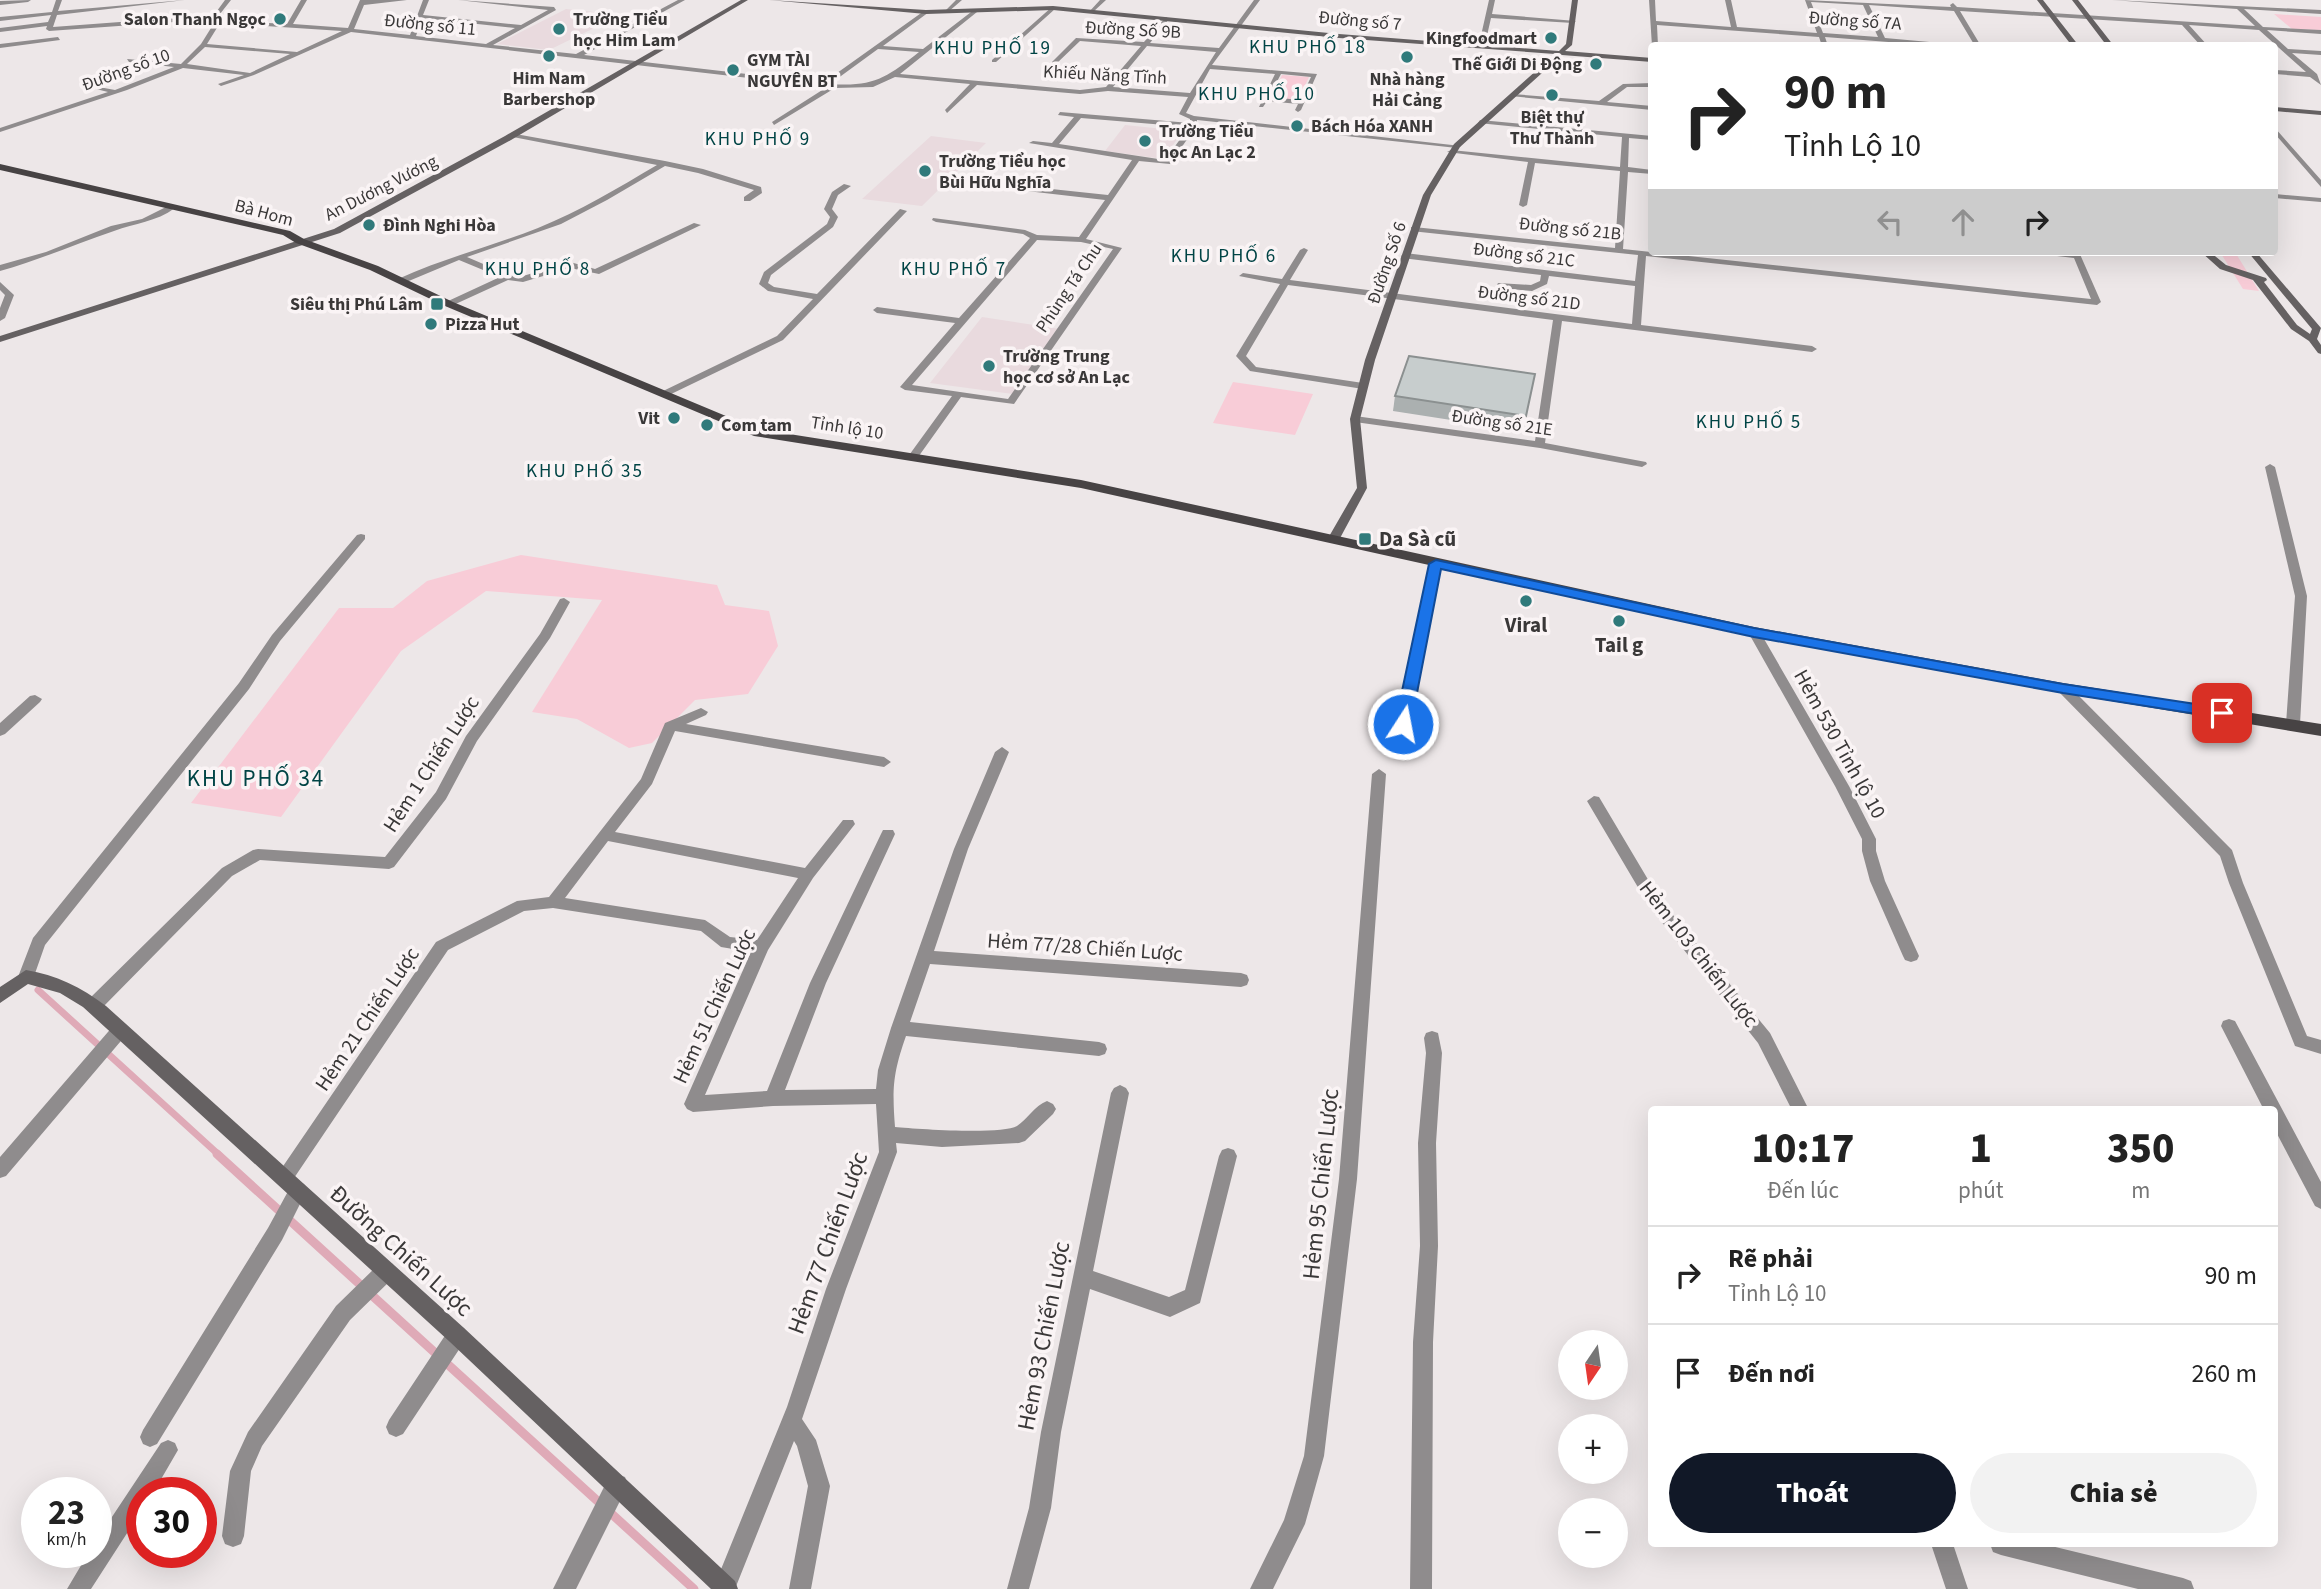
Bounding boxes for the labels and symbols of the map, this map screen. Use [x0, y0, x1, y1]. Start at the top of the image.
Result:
street label: Đường số 7 [1317, 5, 1403, 37]
street label: Đường số 7A [1808, 5, 1903, 37]
place label: Salon Thanh Ngọc [124, 7, 267, 32]
place label: Trường Tiểu học Him Lam [573, 7, 676, 53]
street label: Đường số 11 [383, 8, 477, 42]
marker: Salon Thanh Ngọc [272, 11, 288, 27]
street label: Đường Số 9B [1084, 15, 1182, 45]
marker: Trường Tiểu học Him Lam [551, 21, 567, 37]
place label: Kingfoodmart [1426, 26, 1537, 51]
marker: Kingfoodmart [1543, 30, 1559, 46]
district label: KHU PHỐ 18 [1249, 34, 1367, 61]
district label: KHU PHỐ 19 [934, 35, 1052, 62]
street label: Đường số 10 [78, 42, 174, 98]
marker: Him Nam Barbershop [541, 48, 557, 64]
place label: GYM TÀI NGUYÊN BT [747, 48, 837, 94]
marker: Nhà hàng Hải Cảng [1399, 49, 1415, 65]
place label: Thế Giới Di Động [1452, 52, 1582, 77]
marker: Thế Giới Di Động [1588, 56, 1604, 72]
street label: Khiếu Năng Tĩnh [1042, 59, 1168, 91]
marker: GYM TÀI NGUYÊN BT [725, 62, 741, 78]
place label: Him Nam Barbershop [503, 66, 595, 112]
place label: Nhà hàng Hải Cảng [1369, 67, 1445, 113]
district label: KHU PHỐ 10 [1198, 81, 1316, 108]
marker: Biệt thự Thư Thành [1544, 87, 1560, 103]
place label: Biệt thự Thư Thành [1510, 105, 1594, 151]
place label: Bách Hóa XANH [1311, 114, 1433, 139]
marker: Bách Hóa XANH [1289, 118, 1305, 134]
place label: Trường Tiểu học An Lạc 2 [1159, 119, 1256, 165]
district label: KHU PHỐ 9 [705, 126, 811, 153]
marker: Trường Tiểu học An Lạc 2 [1137, 133, 1153, 149]
street label: An Dương Vương [320, 149, 442, 227]
place label: Trường Tiểu học Bùi Hữu Nghĩa [939, 149, 1067, 195]
marker: Trường Tiểu học Bùi Hữu Nghĩa [917, 163, 933, 179]
street label: Bà Hom [232, 193, 296, 233]
street label: Đường số 21B [1518, 211, 1622, 247]
place label: Đình Nghi Hòa [383, 213, 496, 238]
marker: Đình Nghi Hòa [361, 217, 377, 233]
street label: Đường Số 6 [1361, 219, 1413, 307]
street label: Đường số 21C [1472, 236, 1576, 274]
street label: Phùng Tá Chu [1030, 238, 1108, 338]
district label: KHU PHỐ 6 [1171, 243, 1277, 270]
district label: KHU PHỐ 8 [485, 256, 591, 283]
district label: KHU PHỐ 7 [901, 256, 1007, 283]
street label: Đường số 21D [1476, 279, 1582, 317]
place label: Siêu thị Phú Lâm [290, 292, 423, 317]
marker: Siêu thị Phú Lâm [429, 296, 445, 312]
place label: Pizza Hut [445, 312, 519, 337]
marker: Pizza Hut [423, 316, 439, 332]
place label: Trường Trung học cơ sở An Lạc [1003, 344, 1130, 390]
marker: Trường Trung học cơ sở An Lạc [981, 358, 997, 374]
street label: Đường số 21E [1450, 404, 1554, 442]
place label: Vit [637, 406, 660, 431]
district label: KHU PHỐ 5 [1696, 409, 1802, 436]
marker: Vit [666, 410, 682, 426]
street label: Tỉnh lộ 10 [809, 410, 885, 446]
place label: Com tam [721, 413, 792, 438]
marker: Com tam [699, 417, 715, 433]
district label: KHU PHỐ 35 [526, 458, 644, 485]
place label: Da Sà cũ [1379, 524, 1456, 554]
marker: Da Sà cũ [1357, 531, 1373, 547]
marker: Viral [1518, 593, 1534, 609]
place label: Viral [1504, 610, 1547, 640]
marker: Tail g [1611, 613, 1627, 629]
place label: Tail g [1595, 630, 1643, 660]
street label: Hẻm 530 Tỉnh lộ 10 [1787, 664, 1893, 824]
pin [2192, 683, 2252, 743]
position arrow [1366, 687, 1440, 761]
street label: Hẻm 1 Chiến Lược [376, 689, 487, 838]
district label: KHU PHỐ 34 [187, 762, 325, 795]
street label: Hẻm 103 Chiến Lược [1632, 875, 1766, 1034]
street label: Hẻm 51 Chiến Lược [665, 923, 763, 1088]
street label: Hẻm 77/28 Chiến Lược [986, 925, 1184, 969]
street label: Hẻm 21 Chiến Lược [308, 941, 427, 1097]
street label: Hẻm 95 Chiến Lược [1294, 1087, 1348, 1281]
street label: Hẻm 77 Chiến Lược [779, 1147, 877, 1339]
street label: Đường Chiến Lược [322, 1177, 480, 1325]
street label: Hẻm 93 Chiến Lược [1009, 1238, 1079, 1433]
north arrow [1558, 1330, 1628, 1400]
speed limit sign: 30 [126, 1477, 217, 1568]

